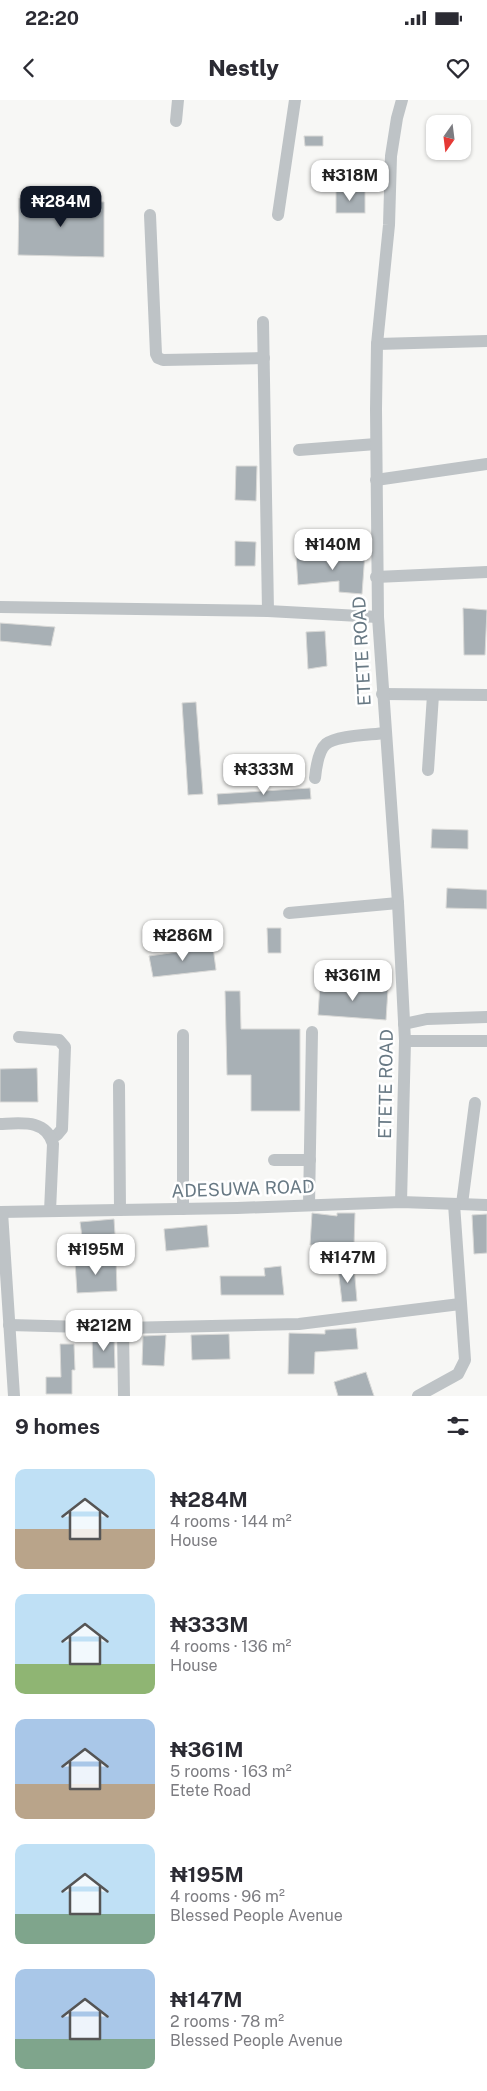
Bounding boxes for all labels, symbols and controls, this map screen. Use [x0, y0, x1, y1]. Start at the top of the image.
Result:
text: 22:20 [25, 7, 79, 29]
icon: back [15, 54, 43, 82]
icon: heart [444, 54, 472, 82]
text: Nestly [208, 55, 279, 81]
north arrow [426, 115, 471, 160]
map controls [426, 115, 471, 160]
pin: ₦318M [315, 159, 385, 202]
text: ₦318M [322, 166, 378, 185]
pin: ₦284M [26, 186, 96, 228]
text: ₦284M [31, 192, 91, 211]
pin: ₦140M [298, 528, 368, 571]
text: ₦140M [305, 535, 361, 554]
street label: ETETE ROAD [348, 596, 375, 706]
pin: ₦333M [229, 754, 299, 796]
text: ₦333M [234, 760, 294, 779]
pin: ₦286M [148, 920, 218, 962]
text: ₦286M [153, 926, 213, 945]
pin: ₦361M [318, 960, 388, 1002]
text: ₦361M [325, 966, 381, 985]
street label: ETETE ROAD [374, 1029, 397, 1139]
street label: ADESUWA ROAD [171, 1176, 315, 1201]
pin: ₦195M [61, 1234, 131, 1276]
text: ₦195M [68, 1240, 124, 1259]
pin: ₦147M [313, 1242, 383, 1284]
text: ₦147M [320, 1248, 376, 1267]
pin: ₦212M [69, 1310, 139, 1352]
text: ₦212M [76, 1316, 132, 1335]
icon: filters [444, 1412, 472, 1440]
text: 9 homes [15, 1414, 100, 1439]
text: ₦284M [170, 1487, 248, 1512]
icon: home [55, 1489, 115, 1549]
text: 4 rooms · 144 m² [170, 1512, 292, 1531]
text: House [170, 1531, 218, 1550]
text: ₦333M [170, 1612, 248, 1637]
icon: home [55, 1614, 115, 1674]
text: 4 rooms · 136 m² [170, 1637, 291, 1656]
text: House [170, 1656, 218, 1675]
text: ₦361M [170, 1737, 243, 1762]
icon: home [55, 1739, 115, 1799]
text: 5 rooms · 163 m² [170, 1762, 292, 1781]
text: Etete Road [170, 1781, 251, 1800]
text: ₦195M [170, 1862, 244, 1887]
icon: home [55, 1864, 115, 1924]
text: 4 rooms · 96 m² [170, 1887, 285, 1906]
text: Blessed People Avenue [170, 1906, 343, 1925]
text: ₦147M [170, 1987, 243, 2012]
icon: home [55, 1989, 115, 2049]
text: 2 rooms · 78 m² [170, 2012, 284, 2031]
text: Blessed People Avenue [170, 2031, 343, 2050]

